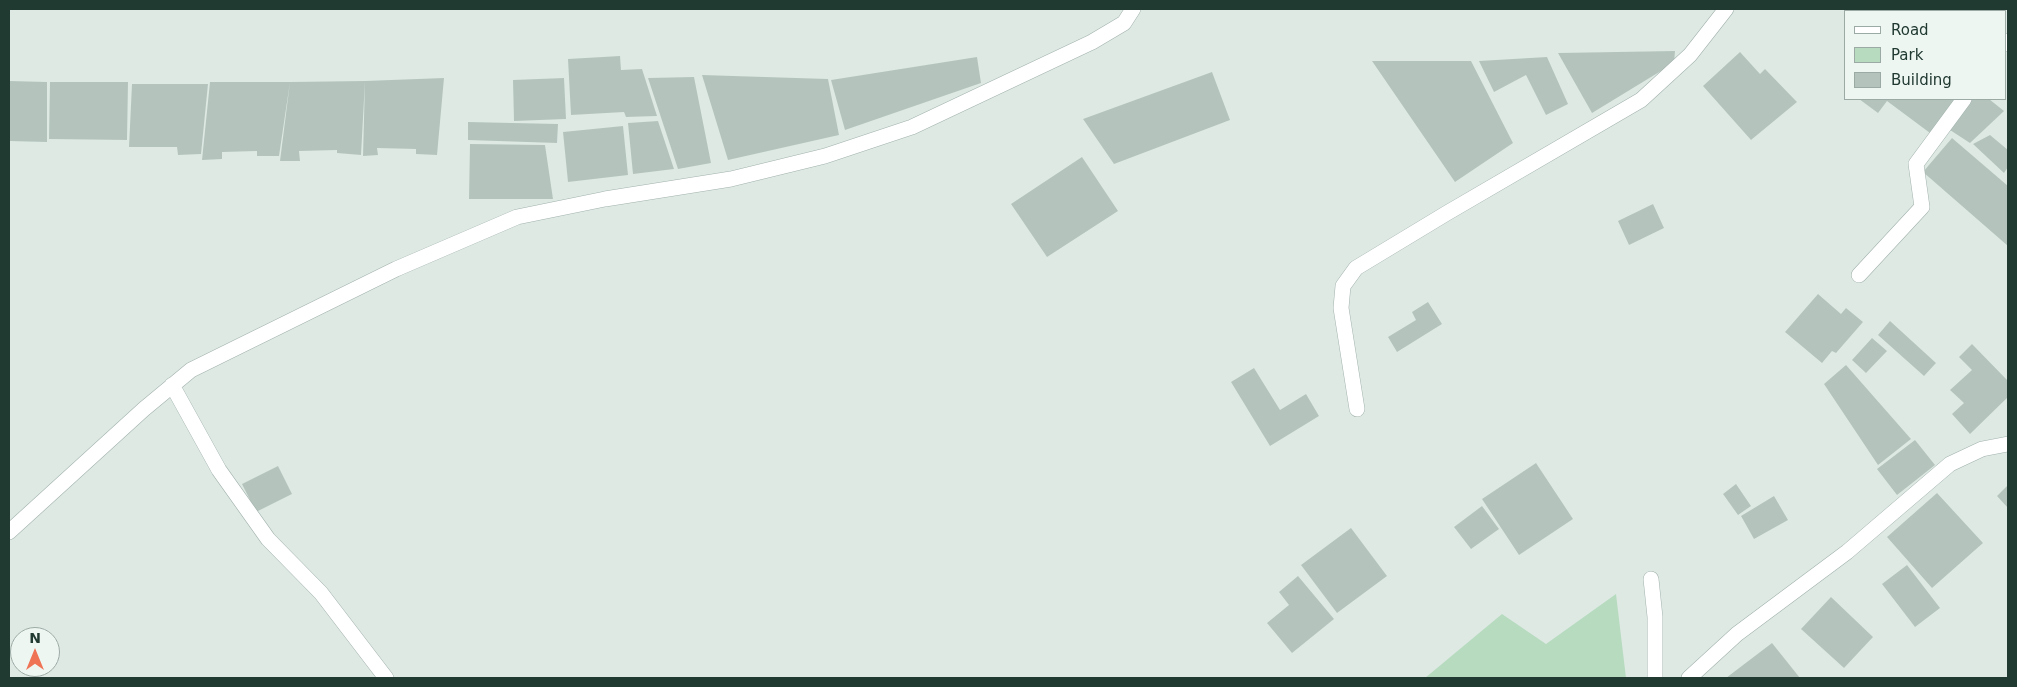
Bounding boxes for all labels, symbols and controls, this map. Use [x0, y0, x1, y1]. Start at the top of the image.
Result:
legend [1844, 10, 2007, 100]
text: Road [1891, 21, 1929, 39]
text: Park [1891, 46, 1923, 64]
text: Building [1891, 71, 1952, 89]
north arrow [10, 627, 60, 677]
text: N [29, 630, 41, 646]

